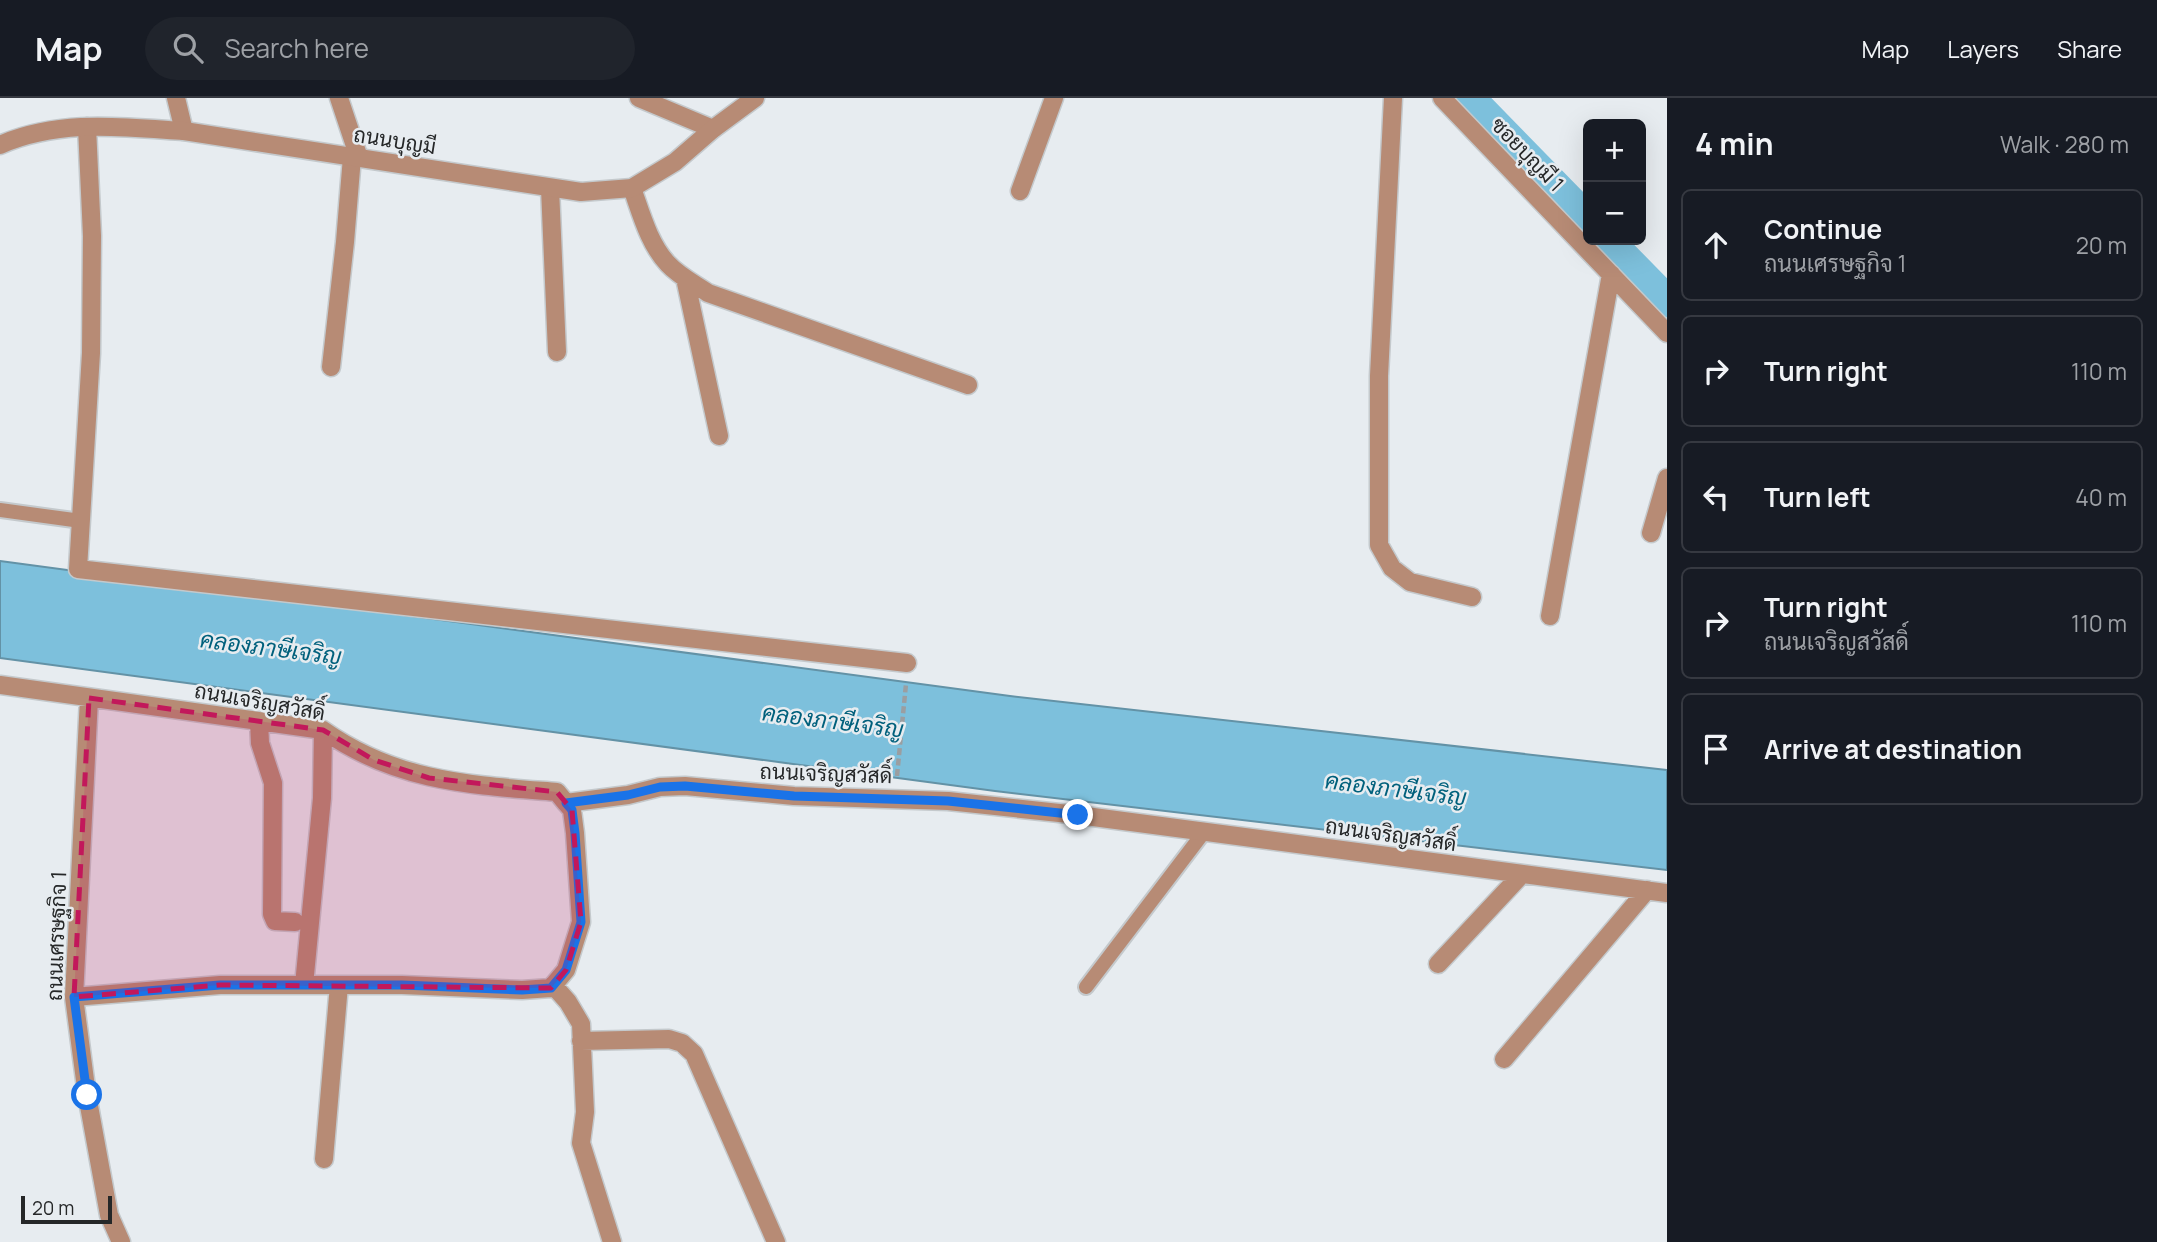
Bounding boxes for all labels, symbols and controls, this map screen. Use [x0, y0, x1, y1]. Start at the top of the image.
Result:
search box [145, 17, 635, 80]
text: Map [35, 26, 103, 71]
icon: search [169, 29, 207, 67]
text: Search here [225, 30, 369, 66]
text: Map [1862, 32, 1909, 65]
text: Layers [1947, 32, 2019, 65]
text: Share [2057, 32, 2122, 65]
street label: ซอยบุญมี 1 [1485, 111, 1571, 198]
map controls [1583, 119, 1646, 245]
button: + [1583, 119, 1646, 182]
street label: ถนนบุญมี [352, 120, 438, 161]
text: 4 min [1695, 123, 1773, 164]
text: Walk · 280 m [2000, 128, 2129, 160]
button: − [1583, 182, 1646, 245]
text: Continue [1764, 211, 1882, 247]
icon: ahead [1697, 226, 1735, 264]
text: 20 m [2076, 229, 2127, 261]
text: ถนนเศรษฐกิจ 1 [1764, 247, 1906, 279]
icon: right [1697, 352, 1735, 390]
text: Turn right [1764, 353, 1888, 389]
text: 110 m [2071, 355, 2127, 387]
icon: left [1697, 478, 1735, 516]
text: Turn left [1764, 479, 1871, 515]
text: 40 m [2075, 481, 2127, 513]
text: Turn right [1764, 589, 1888, 625]
icon: right [1697, 604, 1735, 642]
text: 110 m [2071, 607, 2127, 639]
water label: คลองภาษีเจริญ [198, 622, 344, 672]
text: ถนนเจริญสวัสดิ์ [1764, 625, 1909, 657]
street label: ถนนเจริญสวัสดิ์ [192, 671, 328, 726]
water label: คลองภาษีเจริญ [760, 695, 906, 745]
icon: arrive [1697, 730, 1735, 768]
text: Arrive at destination [1764, 731, 2022, 767]
street label: ถนนเจริญสวัสดิ์ [759, 752, 893, 789]
water label: คลองภาษีเจริญ [1323, 763, 1469, 813]
route end [1062, 799, 1093, 830]
street label: ถนนเจริญสวัสดิ์ [1324, 806, 1459, 857]
street label: ถนนเศรษฐกิจ 1 [40, 871, 72, 1001]
route start [71, 1079, 102, 1110]
scale bar [21, 1193, 112, 1225]
text: 20 m [32, 1195, 74, 1221]

